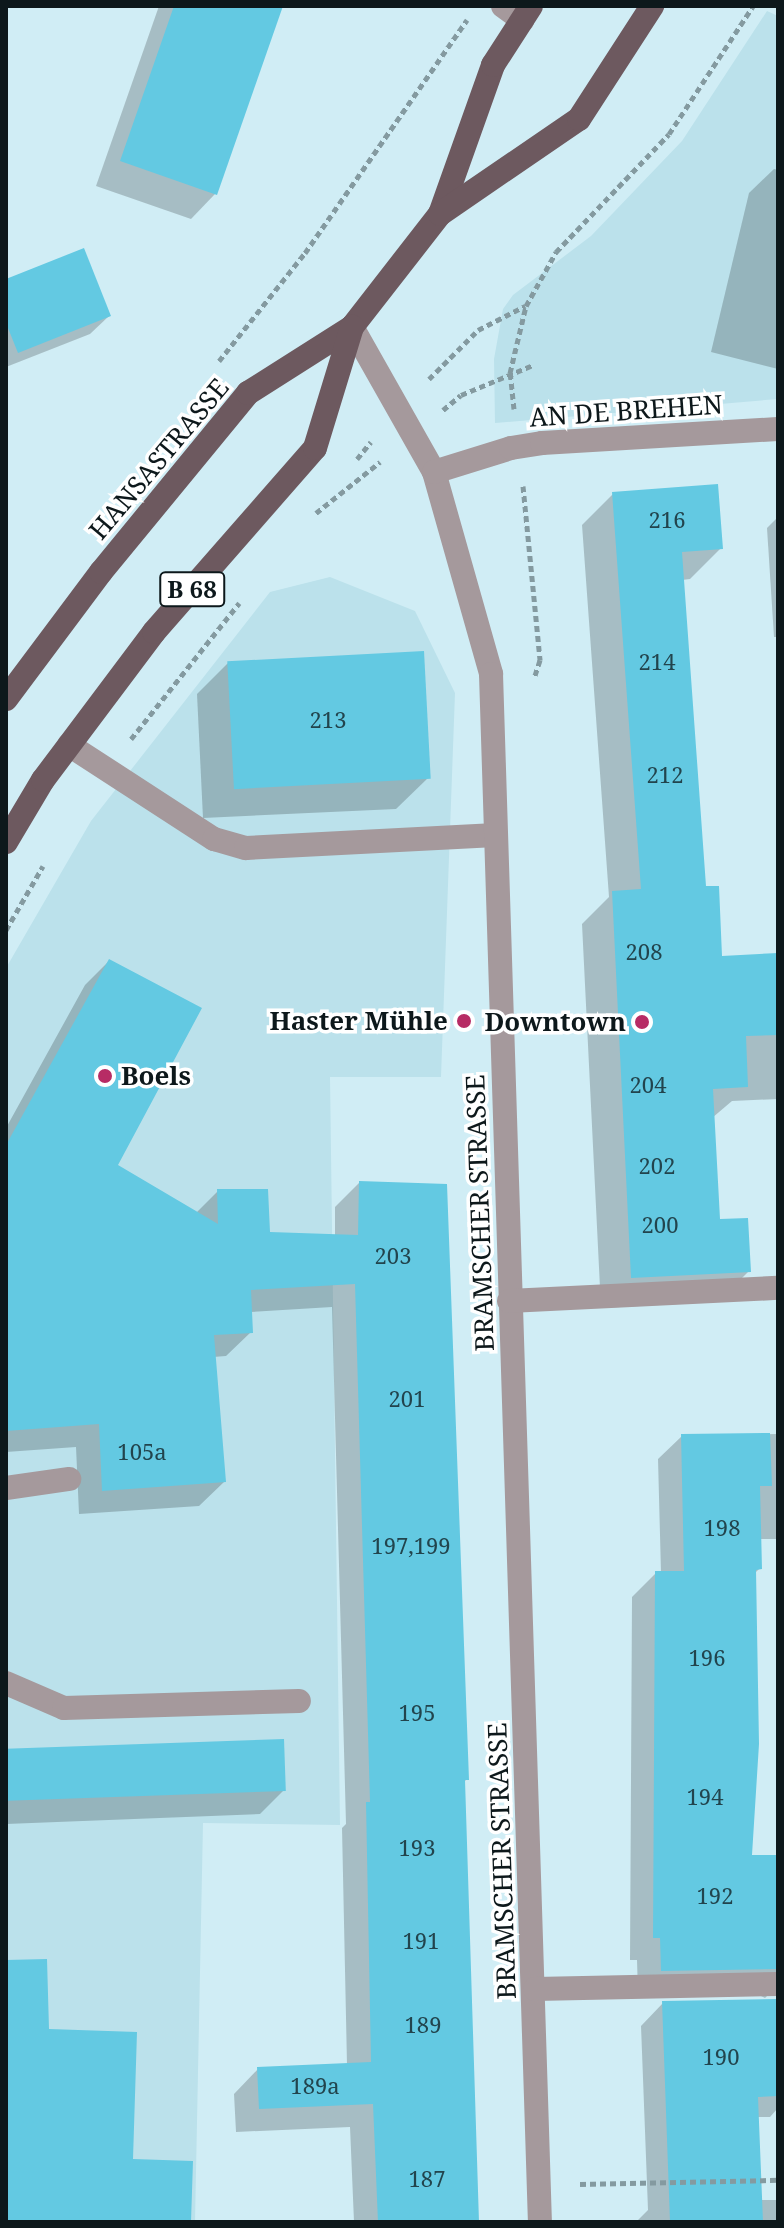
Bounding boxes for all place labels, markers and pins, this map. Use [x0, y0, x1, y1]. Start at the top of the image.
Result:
place label: Haster Mühle [269, 1005, 448, 1037]
place label: Downtown [484, 1006, 626, 1038]
marker: Haster Mühle [455, 1012, 473, 1030]
marker: Downtown [633, 1013, 651, 1031]
place label: Boels [121, 1060, 191, 1092]
marker: Boels [96, 1067, 114, 1085]

